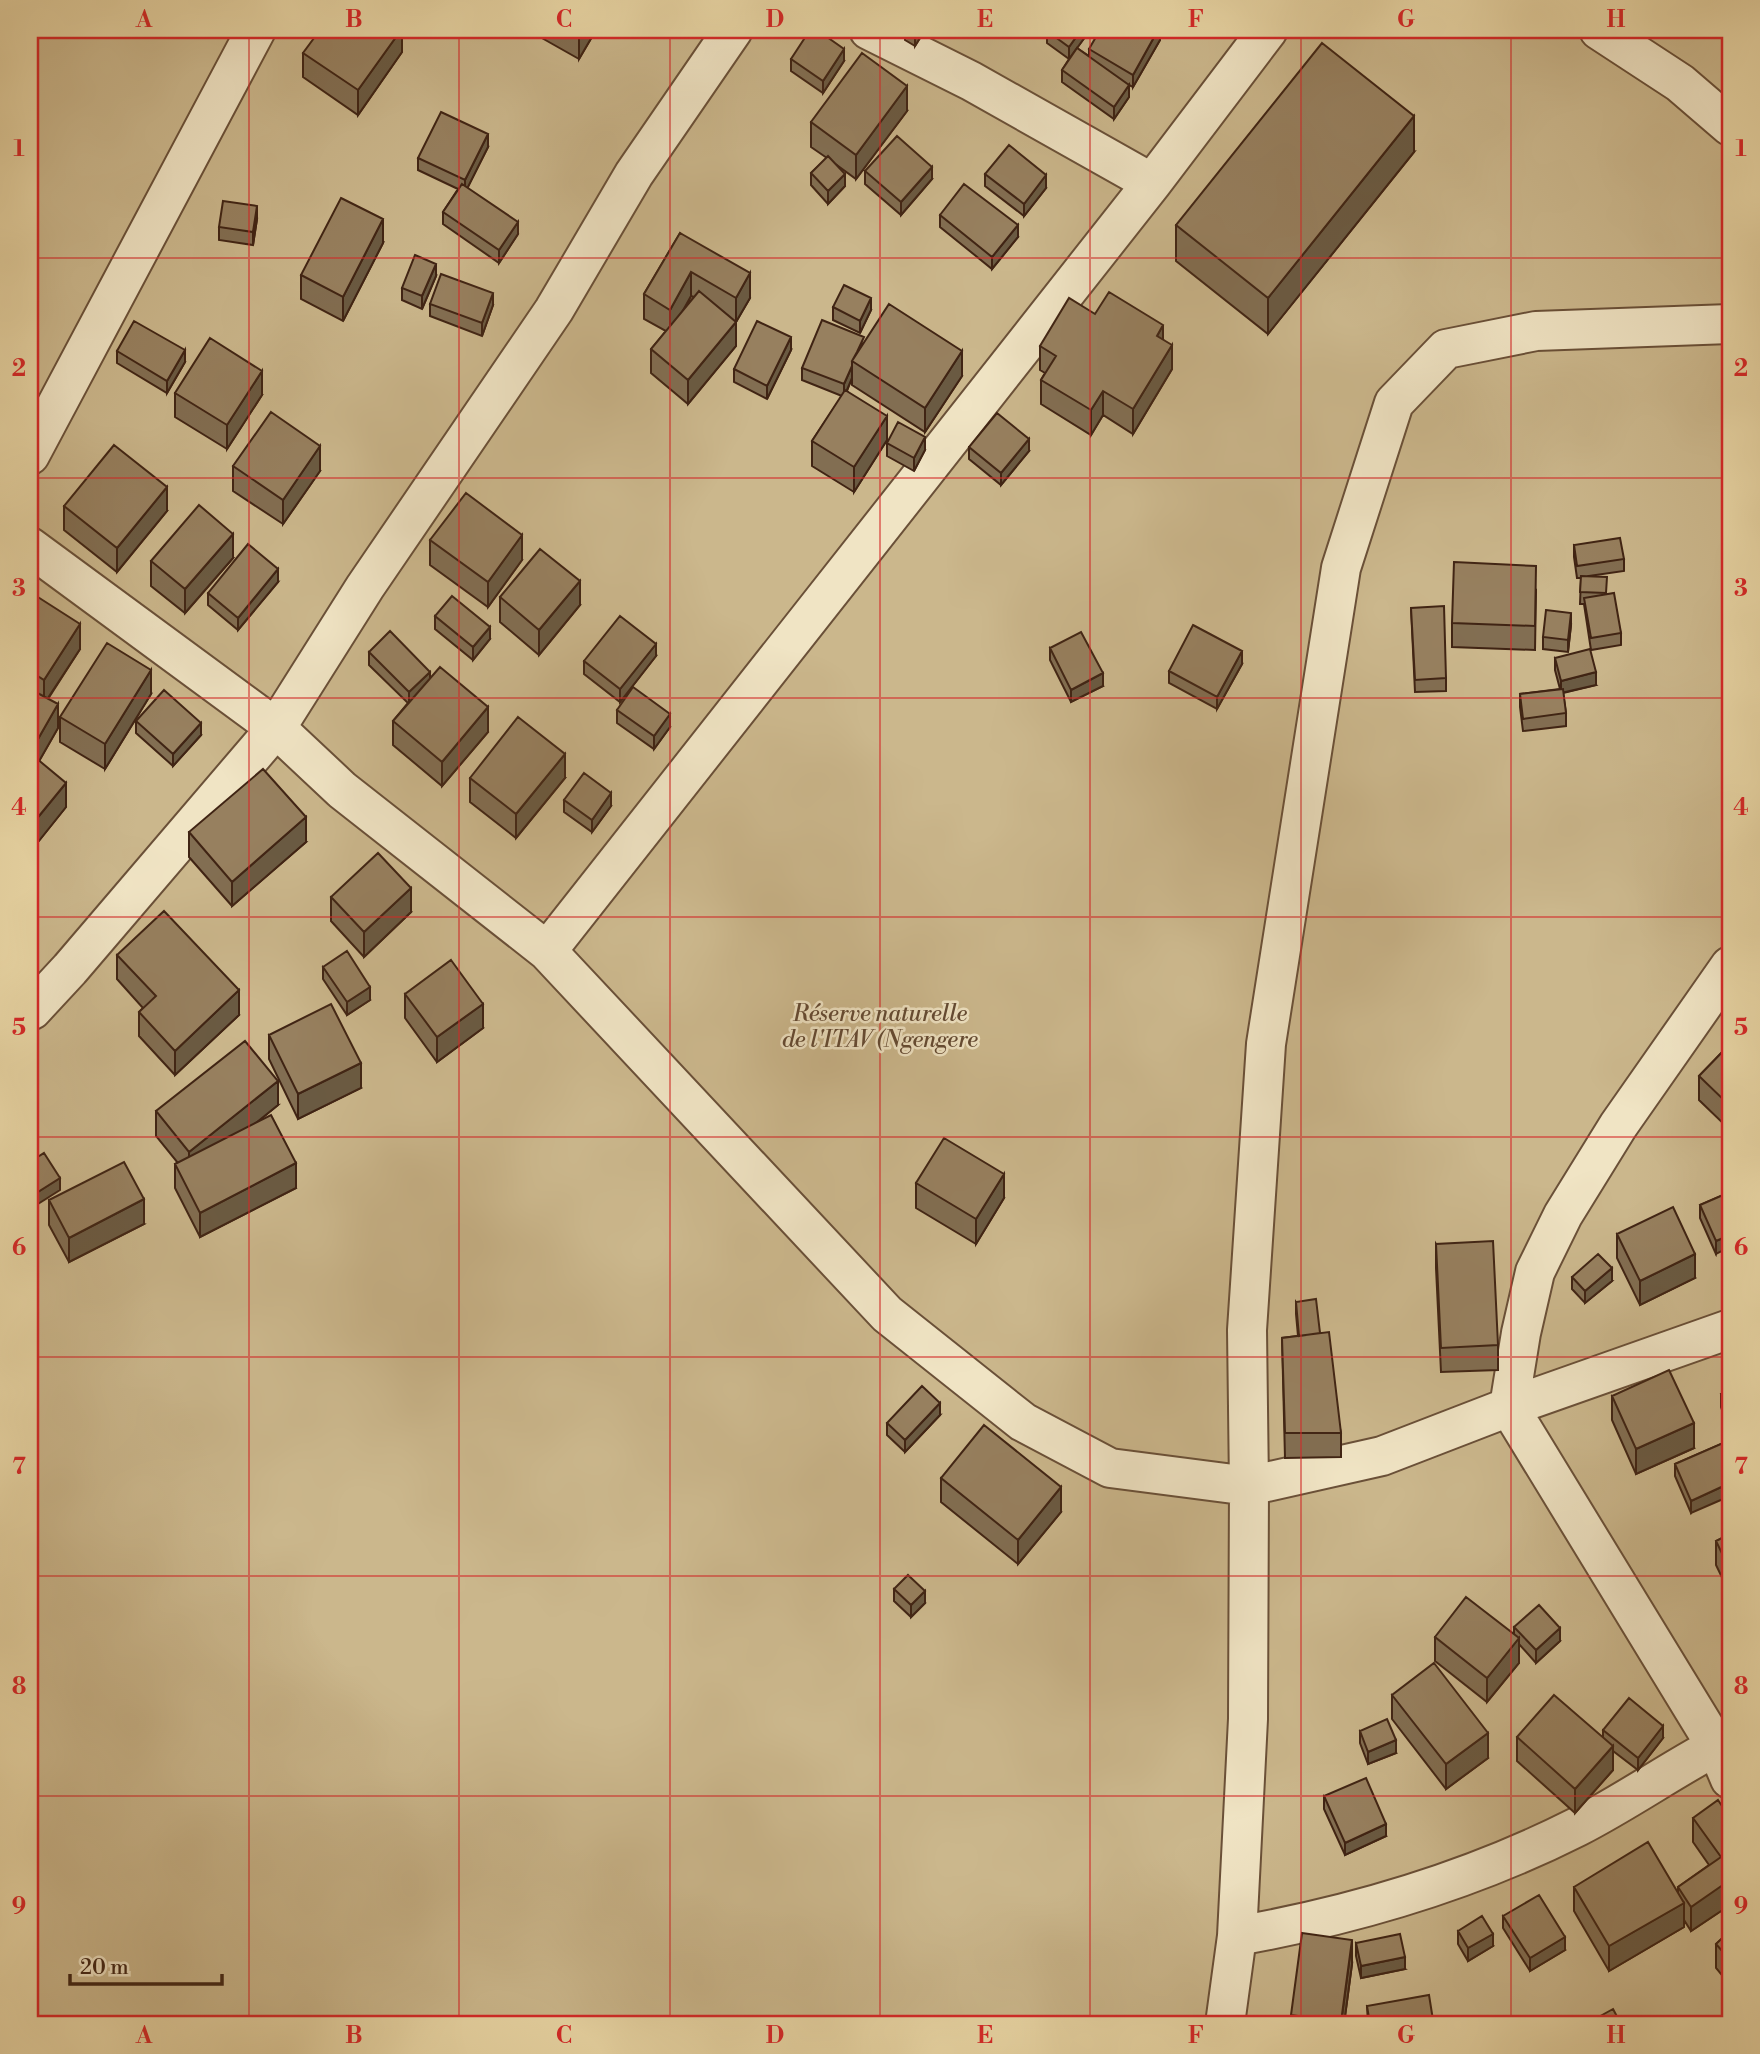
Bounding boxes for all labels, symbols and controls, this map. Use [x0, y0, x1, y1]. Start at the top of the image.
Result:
text: A [135, 6, 153, 34]
text: B [345, 6, 363, 34]
text: C [556, 6, 572, 34]
text: D [766, 6, 784, 34]
text: E [977, 6, 993, 34]
text: F [1188, 6, 1204, 34]
text: G [1397, 6, 1415, 34]
text: H [1607, 6, 1626, 34]
text: 1 [13, 135, 25, 163]
text: 1 [1735, 135, 1747, 163]
text: 2 [12, 355, 26, 383]
text: 2 [1734, 355, 1748, 383]
text: 3 [12, 575, 26, 603]
text: 3 [1734, 575, 1748, 603]
text: 4 [11, 794, 27, 822]
text: 4 [1733, 794, 1749, 822]
park label: Réserve naturelle de l'ITAV (Ngengere [782, 1000, 978, 1054]
text: 5 [12, 1014, 26, 1042]
text: 5 [1734, 1014, 1748, 1042]
text: 6 [12, 1234, 26, 1262]
text: 6 [1734, 1234, 1748, 1262]
text: 7 [12, 1453, 26, 1481]
text: 7 [1734, 1453, 1748, 1481]
text: 8 [12, 1673, 26, 1701]
text: 8 [1734, 1673, 1748, 1701]
text: 9 [12, 1893, 26, 1921]
text: 9 [1734, 1893, 1748, 1921]
scale bar [70, 1942, 222, 1986]
text: 20 m [80, 1955, 129, 1981]
text: A [135, 2022, 153, 2050]
text: B [345, 2022, 363, 2050]
text: C [556, 2022, 572, 2050]
text: D [766, 2022, 784, 2050]
text: E [977, 2022, 993, 2050]
text: F [1188, 2022, 1204, 2050]
text: G [1397, 2022, 1415, 2050]
text: H [1607, 2022, 1626, 2050]

